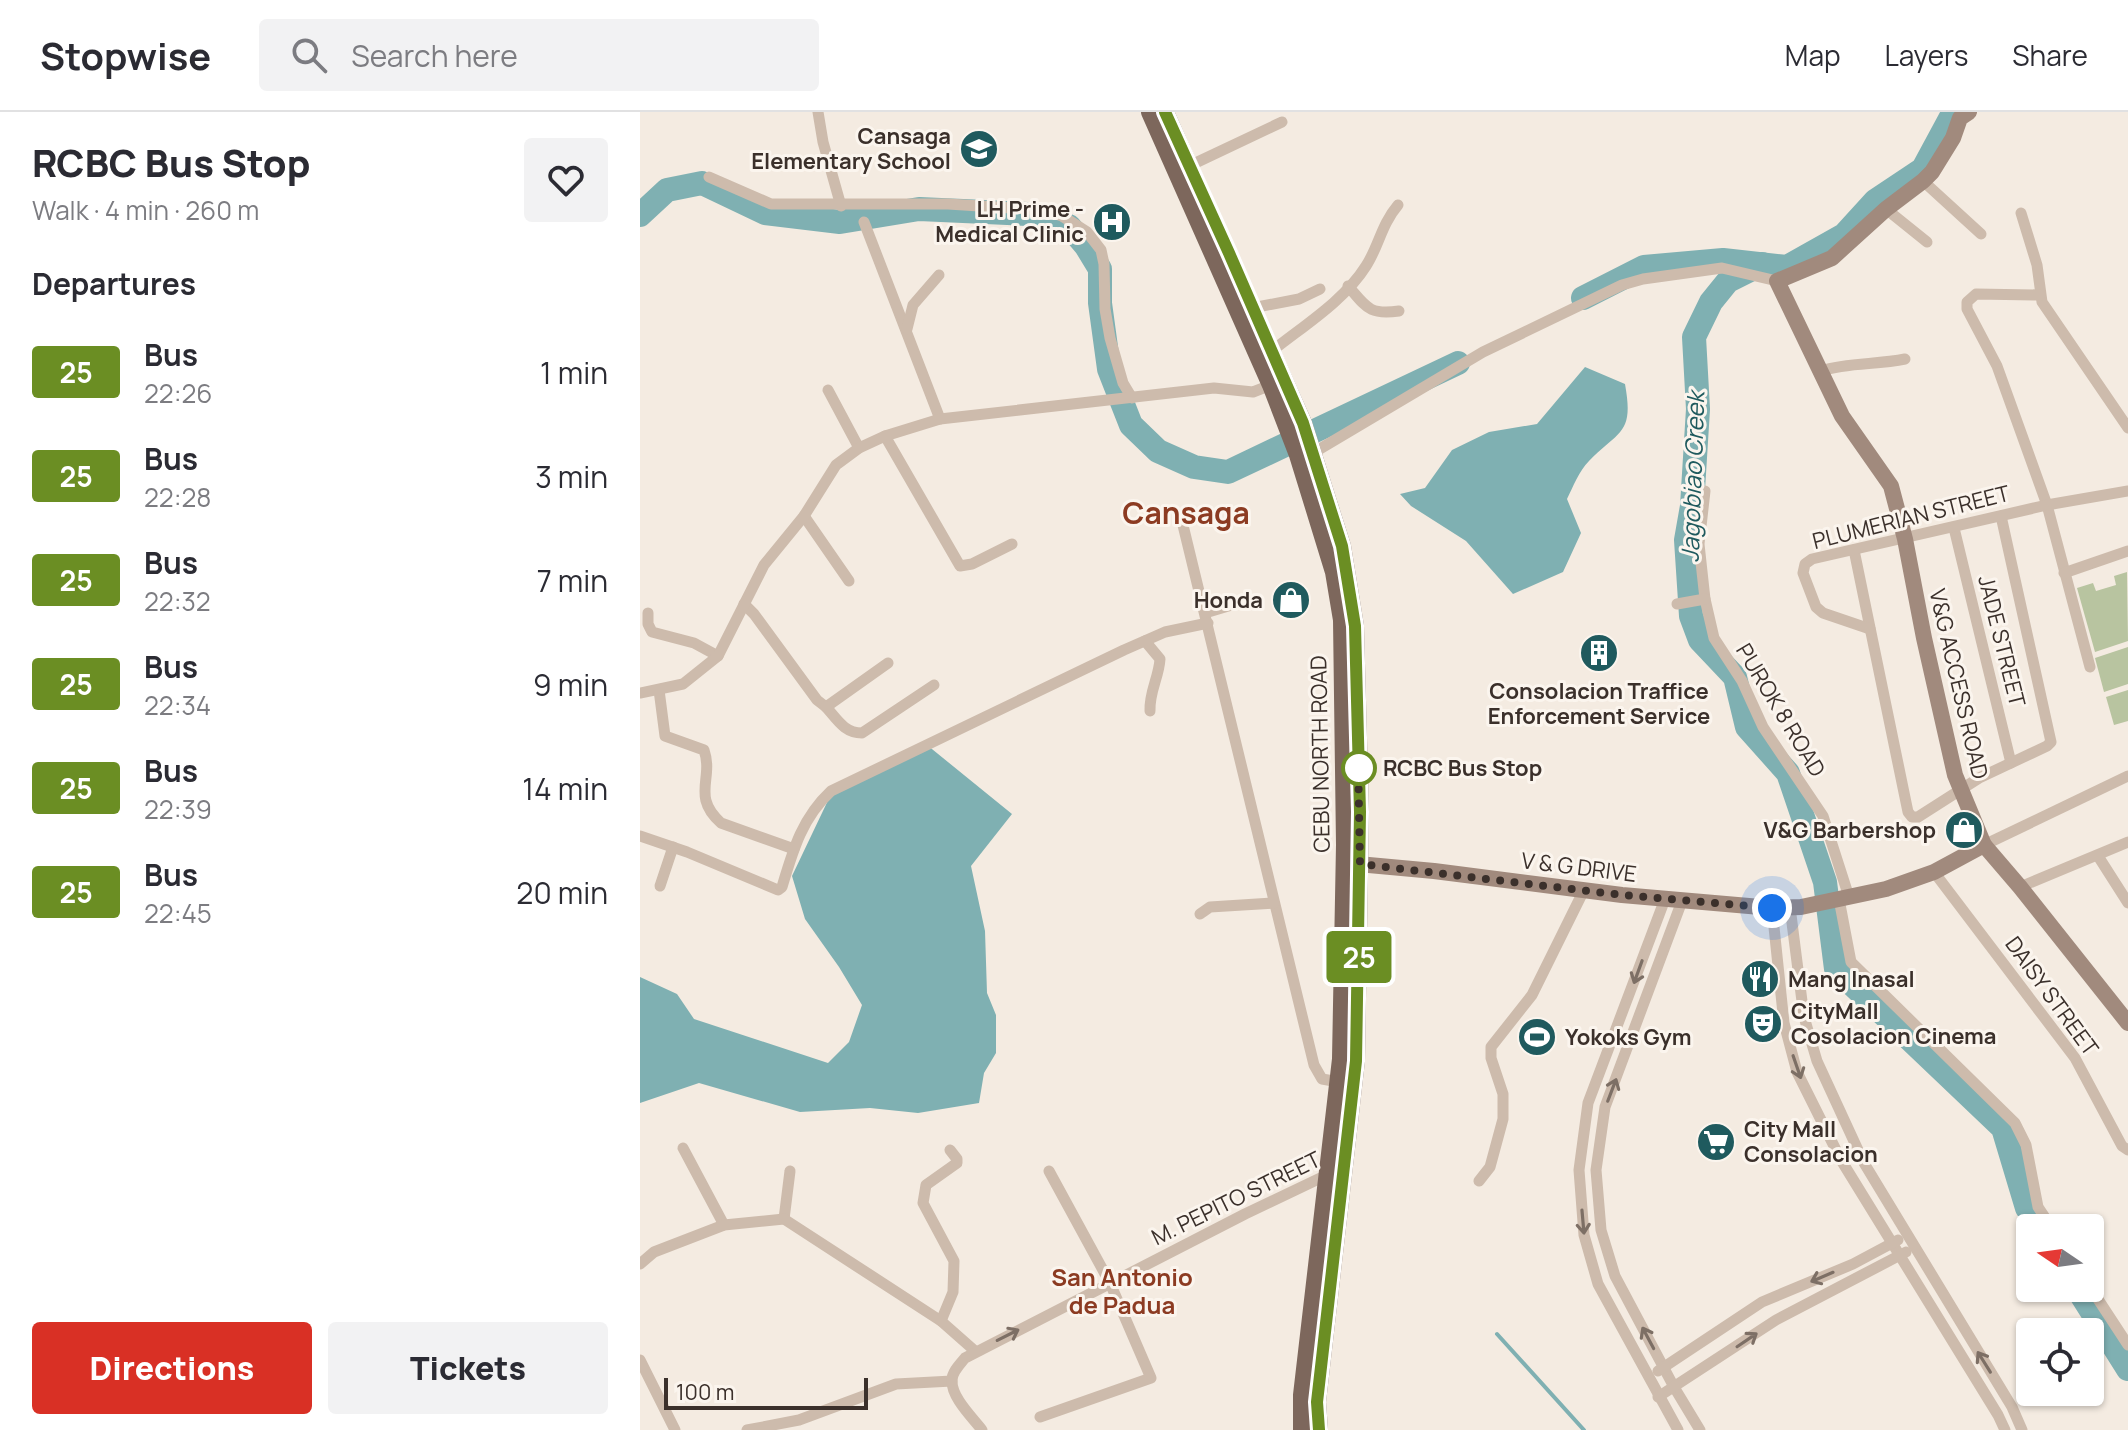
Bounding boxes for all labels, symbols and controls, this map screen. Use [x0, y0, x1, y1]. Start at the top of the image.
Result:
search box [259, 19, 819, 91]
text: Stopwise [40, 29, 211, 81]
icon: search [287, 33, 331, 77]
text: Search here [351, 35, 518, 76]
text: Map [1785, 36, 1841, 74]
text: Layers [1885, 36, 1968, 74]
text: Share [2012, 36, 2088, 74]
place label: Cansaga Elementary School [751, 121, 951, 176]
school or university icon: Cansaga Elementary School [958, 128, 1000, 170]
text: RCBC Bus Stop [32, 136, 310, 188]
button: heart [524, 138, 608, 222]
text: Walk · 4 min · 260 m [32, 192, 259, 228]
place label: LH Prime - Medical Clinic [935, 194, 1084, 249]
hospital icon: LH Prime - Medical Clinic [1091, 201, 1133, 243]
text: Departures [32, 263, 196, 304]
text: Bus [144, 334, 198, 375]
text: 1 min [540, 352, 608, 393]
text: 25 [59, 353, 93, 391]
text: 22:26 [144, 375, 212, 411]
water label: Jagobiao Creek [1673, 388, 1712, 563]
text: Bus [144, 438, 198, 479]
text: 3 min [535, 456, 608, 497]
text: 25 [59, 457, 93, 495]
street label: PLUMERIAN STREET [1809, 478, 2013, 556]
text: 22:28 [144, 479, 211, 515]
district label: Cansaga [1122, 492, 1250, 533]
text: Bus [144, 542, 198, 583]
text: 7 min [537, 560, 608, 601]
text: 25 [59, 561, 93, 599]
street label: JADE STREET [1971, 572, 2033, 710]
shop icon: Honda [1270, 579, 1312, 621]
text: 22:32 [144, 583, 211, 619]
place label: Honda [1194, 585, 1263, 615]
street label: V&G ACCESS ROAD [1923, 586, 1995, 782]
building icon: Consolacion Traffice Enforcement Service [1578, 632, 1620, 674]
street label: PUROK 8 ROAD [1729, 638, 1833, 782]
text: Bus [144, 646, 198, 687]
street label: CEBU NORTH ROAD [1303, 655, 1337, 853]
text: 9 min [533, 664, 608, 705]
text: 25 [59, 665, 93, 703]
place label: Consolacion Traffice Enforcement Service [1488, 676, 1710, 731]
text: 22:34 [144, 687, 211, 723]
text: Bus [144, 750, 198, 791]
marker: RCBC Bus Stop [1342, 751, 1376, 785]
place label: RCBC Bus Stop [1383, 753, 1542, 783]
text: 14 min [522, 768, 608, 809]
text: 25 [59, 769, 93, 807]
text: 22:39 [144, 791, 212, 827]
shop icon: V&G Barbershop [1943, 809, 1985, 851]
place label: V&G Barbershop [1763, 815, 1936, 845]
street label: V & G DRIVE [1520, 845, 1638, 889]
text: Bus [144, 854, 198, 895]
text: 20 min [516, 872, 608, 913]
text: 25 [59, 873, 93, 911]
your location [1752, 888, 1792, 928]
text: 22:45 [144, 895, 212, 931]
street label: DAISY STREET [1998, 930, 2106, 1062]
line badge: 25 [1323, 931, 1395, 983]
text: 25 [1342, 938, 1376, 976]
restaurant icon: Mang Inasal [1739, 958, 1781, 1000]
one-way arrow [1629, 959, 1644, 984]
place label: Mang Inasal [1788, 964, 1915, 994]
place label: CityMall Cosolacion Cinema [1791, 996, 1997, 1051]
theatre icon: CityMall Cosolacion Cinema [1742, 1003, 1784, 1045]
sports icon: Yokoks Gym [1516, 1016, 1558, 1058]
place label: Yokoks Gym [1565, 1022, 1692, 1052]
one-way arrow [1790, 1054, 1805, 1079]
one-way arrow [1606, 1078, 1620, 1103]
place label: City Mall Consolacion [1744, 1114, 1878, 1169]
supermarket icon: City Mall Consolacion [1695, 1121, 1737, 1163]
street label: M. PEPITO STREET [1146, 1144, 1326, 1252]
one-way arrow [1576, 1208, 1591, 1235]
north arrow [2016, 1214, 2104, 1302]
map controls [2016, 1214, 2104, 1406]
district label: San Antonio de Padua [1051, 1260, 1193, 1321]
one-way arrow [1810, 1270, 1835, 1285]
button: locate [2016, 1318, 2104, 1406]
button: Directions [32, 1322, 312, 1414]
button: Tickets [328, 1322, 608, 1414]
one-way arrow [996, 1326, 1020, 1342]
one-way arrow [1639, 1327, 1655, 1350]
one-way arrow [1735, 1331, 1758, 1347]
one-way arrow [1976, 1351, 1992, 1374]
scale bar [664, 1374, 868, 1410]
text: 100 m [676, 1377, 734, 1407]

